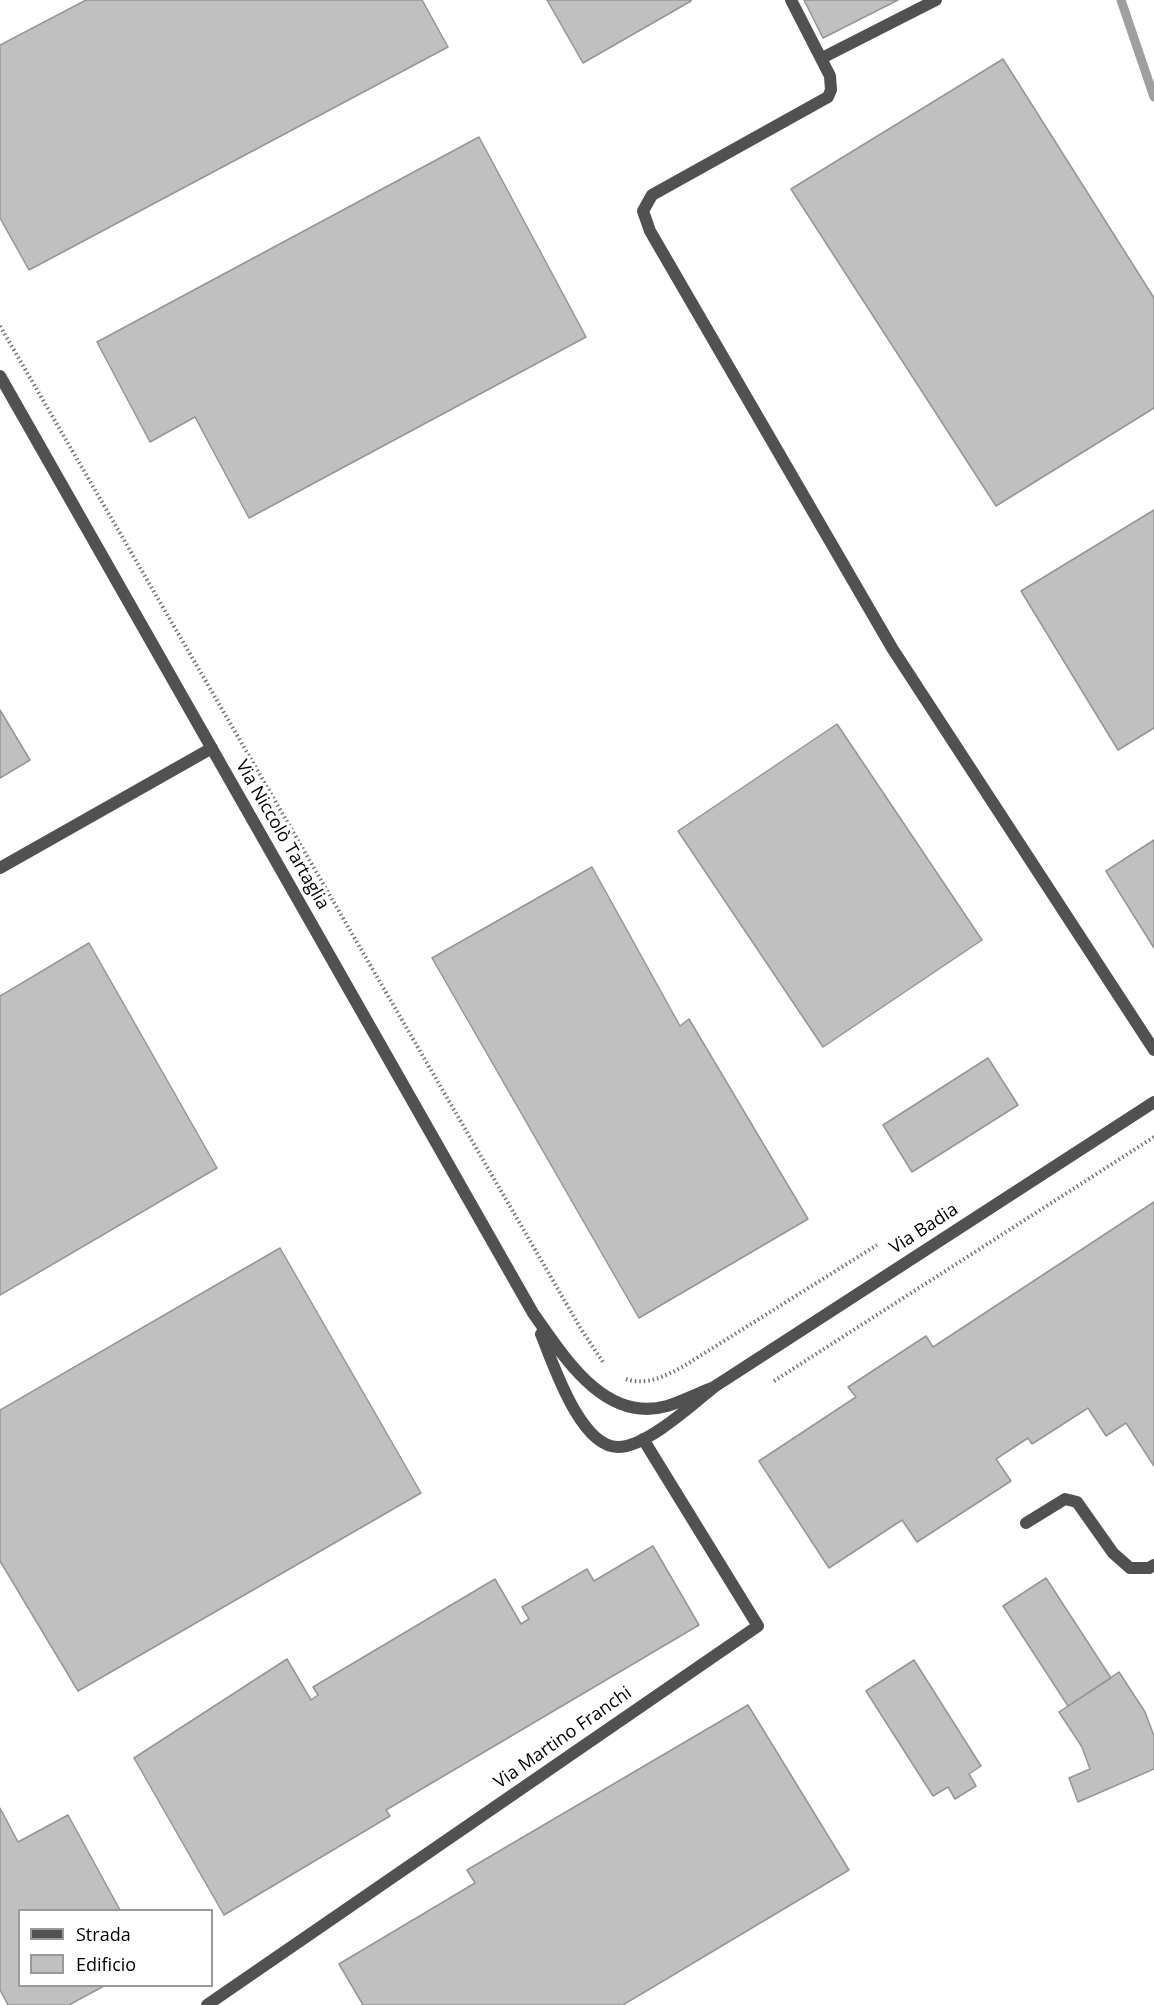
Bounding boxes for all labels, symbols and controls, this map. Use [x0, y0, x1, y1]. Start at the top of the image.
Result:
street label: Via Niccolò Tartaglia [230, 757, 334, 913]
street label: Via Badia [886, 1199, 962, 1259]
street label: Via Martino Franchi [490, 1682, 636, 1794]
legend [18, 1909, 213, 1987]
text: Strada [76, 1922, 131, 1946]
text: Edificio [76, 1952, 136, 1976]

